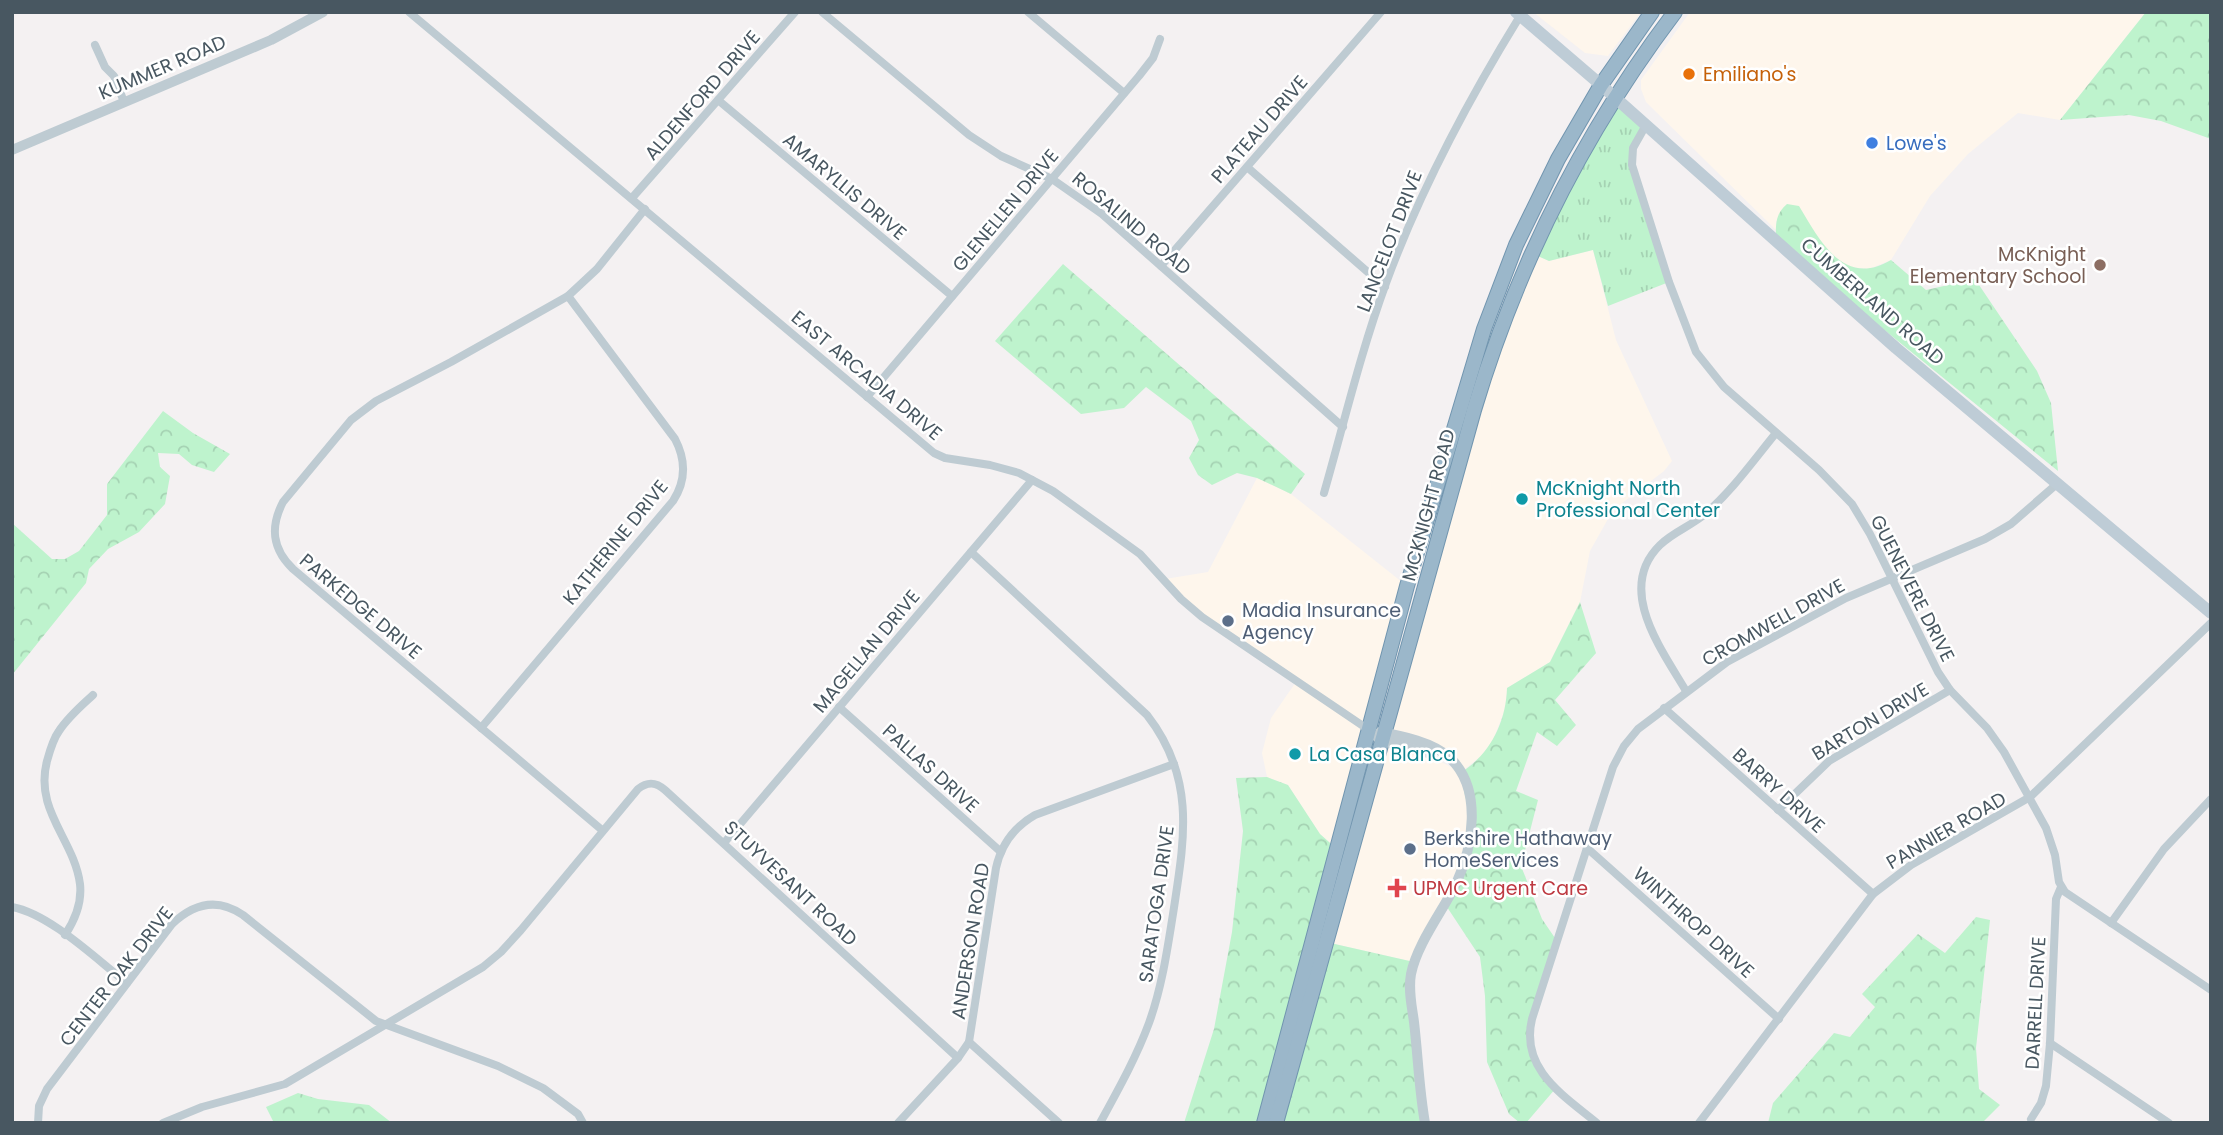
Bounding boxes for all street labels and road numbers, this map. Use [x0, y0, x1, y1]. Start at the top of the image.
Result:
street label: ALDENFORD DRIVE [638, 24, 766, 166]
street label: KUMMER ROAD [94, 28, 230, 106]
street label: PLATEAU DRIVE [1205, 70, 1314, 189]
street label: AMARYLLIS DRIVE [777, 126, 912, 246]
street label: GLENELLEN DRIVE [946, 143, 1065, 277]
street label: ROSALIND ROAD [1066, 166, 1197, 281]
street label: LANCELOT DRIVE [1350, 167, 1429, 316]
street label: CUMBERLAND ROAD [1795, 231, 1950, 371]
street label: EAST ARCADIA DRIVE [786, 304, 948, 447]
street label: MCKNIGHT ROAD [1395, 426, 1462, 584]
street label: KATHERINE DRIVE [556, 474, 674, 611]
street label: GUENEVERE DRIVE [1864, 510, 1961, 666]
street label: PARKEDGE DRIVE [294, 547, 427, 666]
street label: CROMWELL DRIVE [1697, 572, 1850, 673]
street label: MAGELLAN DRIVE [807, 584, 926, 719]
street label: BARTON DRIVE [1807, 676, 1934, 767]
street label: PALLAS DRIVE [876, 718, 985, 819]
street label: BARRY DRIVE [1727, 742, 1831, 839]
street label: PANNIER ROAD [1881, 785, 2011, 876]
street label: STUYVESANT ROAD [718, 814, 863, 952]
street label: SARATOGA DRIVE [1132, 824, 1181, 984]
street label: ANDERSON ROAD [945, 861, 996, 1021]
street label: WINTHROP DRIVE [1627, 861, 1760, 984]
street label: CENTER OAK DRIVE [53, 901, 180, 1052]
street label: DARRELL DRIVE [2019, 936, 2052, 1070]

